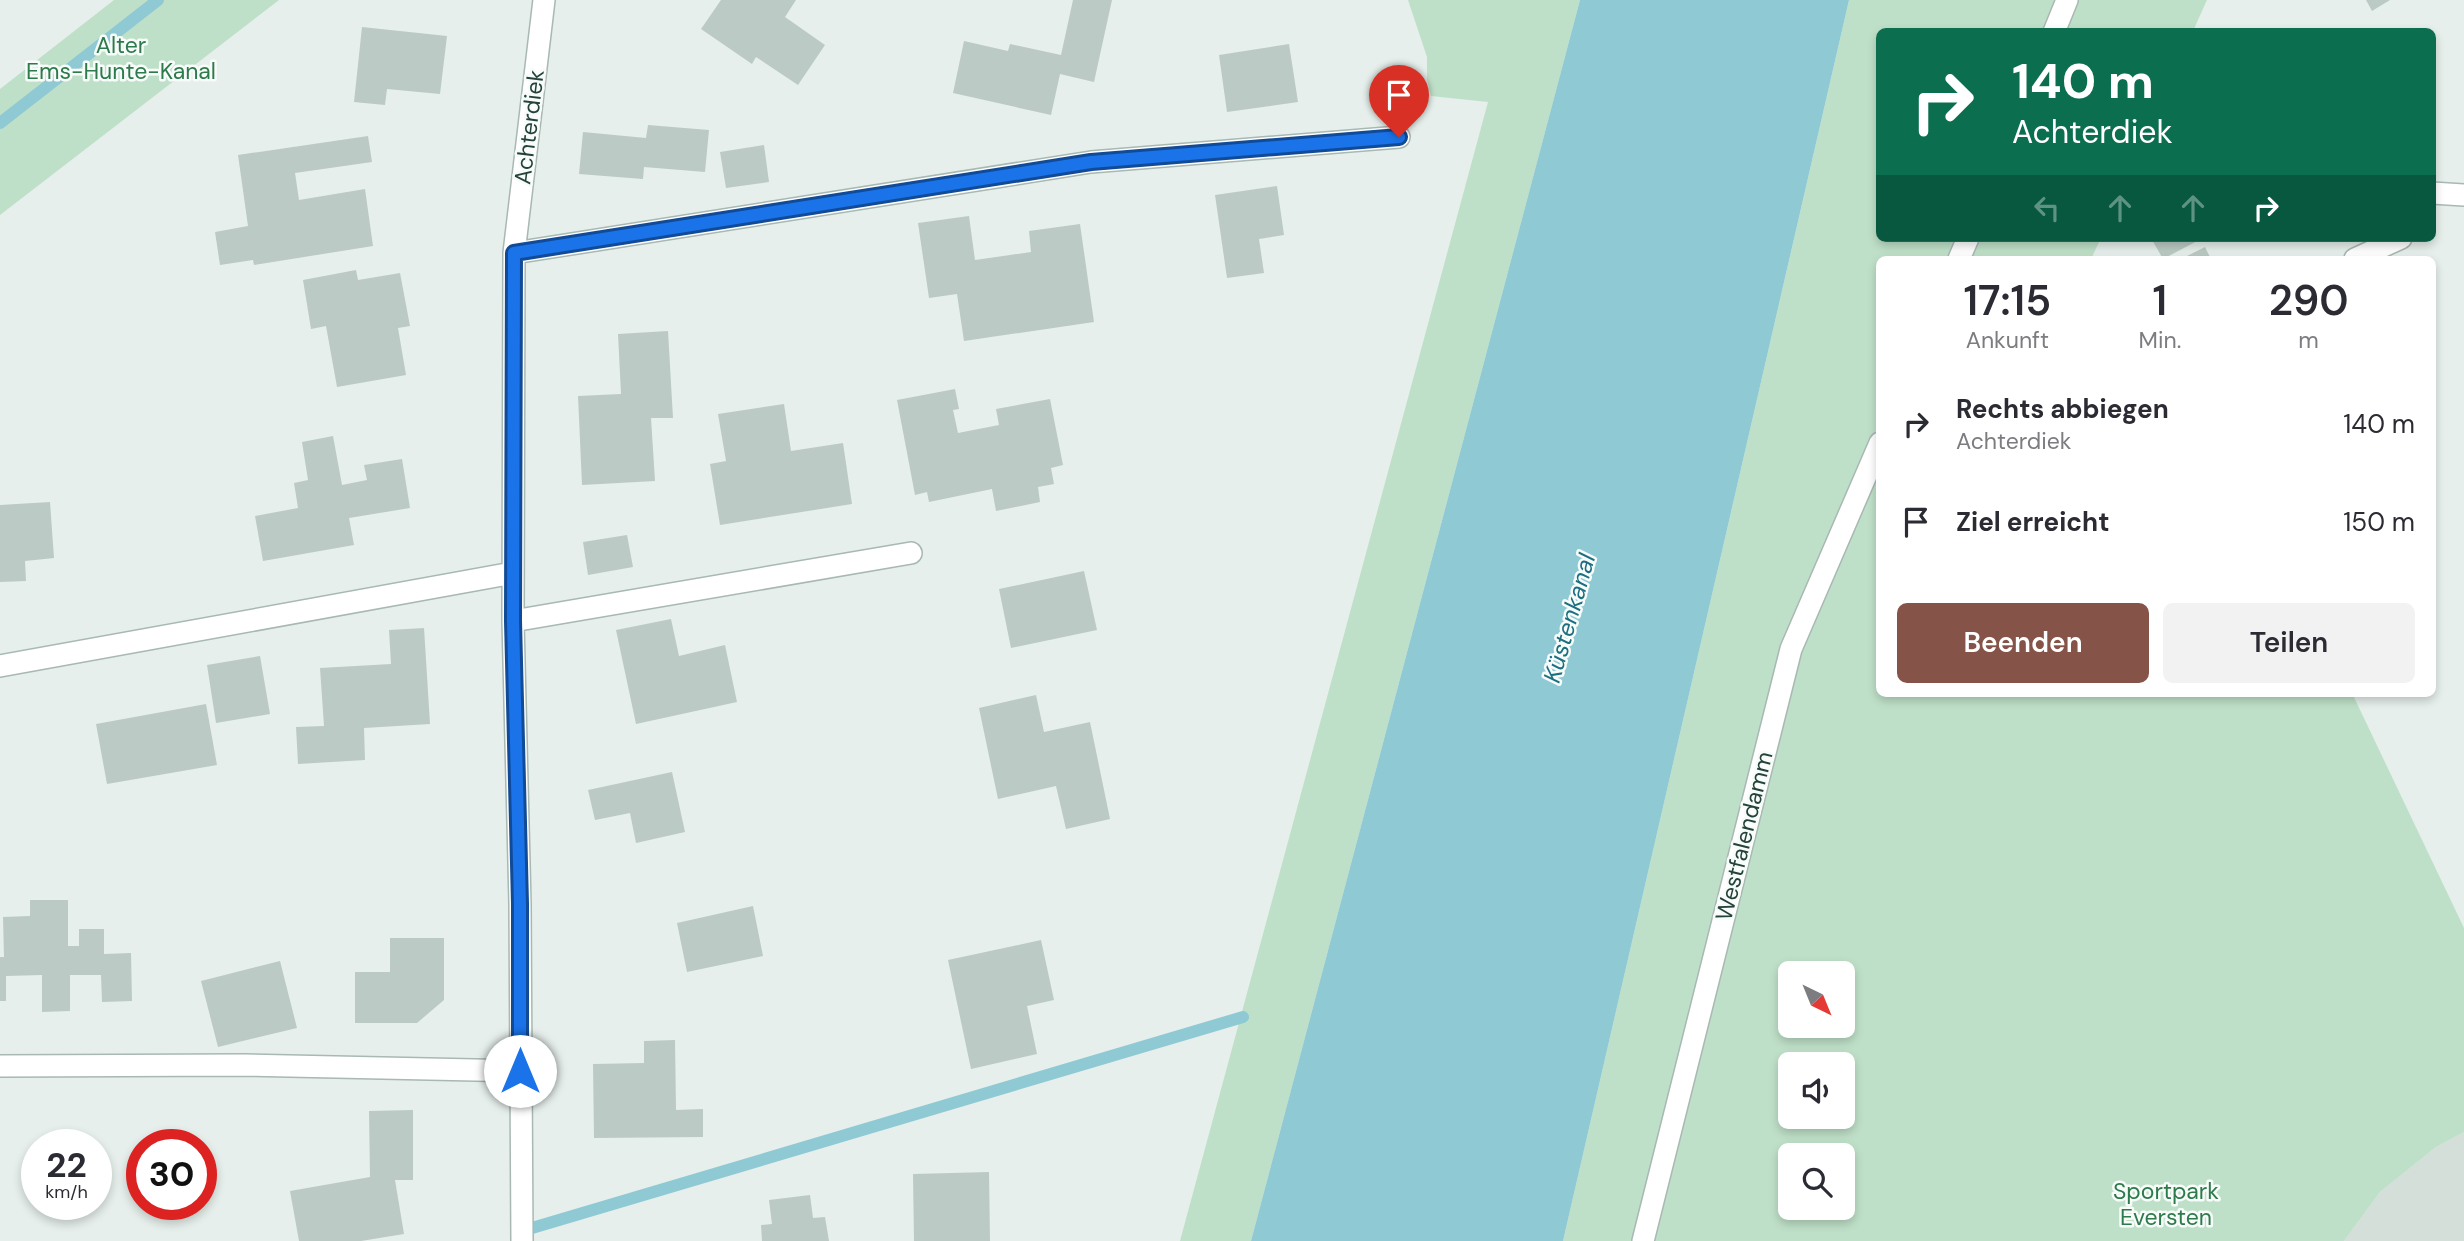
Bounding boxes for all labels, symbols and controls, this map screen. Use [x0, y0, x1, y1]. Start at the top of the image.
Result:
park label: Alter Ems-Hunte-Kanal [26, 30, 216, 86]
text: 140 m [2012, 49, 2154, 113]
icon: right [1897, 56, 1988, 147]
pin [1369, 65, 1429, 137]
street label: Achterdiek [507, 67, 551, 186]
icon: arrive [1380, 76, 1418, 114]
text: Achterdiek [2012, 111, 2173, 153]
icon: left [2028, 189, 2066, 227]
icon: ahead [2101, 189, 2139, 227]
icon: ahead [2174, 189, 2212, 227]
icon: right [2247, 189, 2285, 227]
text: 17:15 [1963, 273, 2051, 328]
text: 1 [2153, 273, 2167, 328]
text: 290 [2269, 273, 2349, 328]
text: Ankunft [1966, 325, 2049, 355]
text: Min. [2139, 325, 2181, 355]
text: m [2298, 325, 2319, 355]
text: Rechts abbiegen [1956, 392, 2169, 426]
icon: right [1897, 405, 1935, 443]
text: 140 m [2343, 407, 2415, 441]
text: Achterdiek [1956, 426, 2071, 456]
icon: arrive [1897, 503, 1935, 541]
text: Ziel erreicht [1956, 505, 2109, 539]
text: 150 m [2343, 505, 2415, 539]
water label: Küstenkanal [1536, 549, 1602, 686]
button: Beenden [1897, 603, 2149, 683]
button: Teilen [2163, 603, 2415, 683]
street label: Westfalendamm [1708, 748, 1780, 924]
north arrow [1778, 961, 1855, 1038]
map controls [1778, 961, 1855, 1220]
position arrow [483, 1034, 557, 1108]
button: sound [1778, 1052, 1855, 1129]
speed limit sign: 30 [126, 1129, 217, 1220]
text: 22 [46, 1142, 87, 1188]
button: search [1778, 1143, 1855, 1220]
park label: Sportpark Eversten [2113, 1176, 2219, 1232]
text: km/h [45, 1180, 88, 1204]

